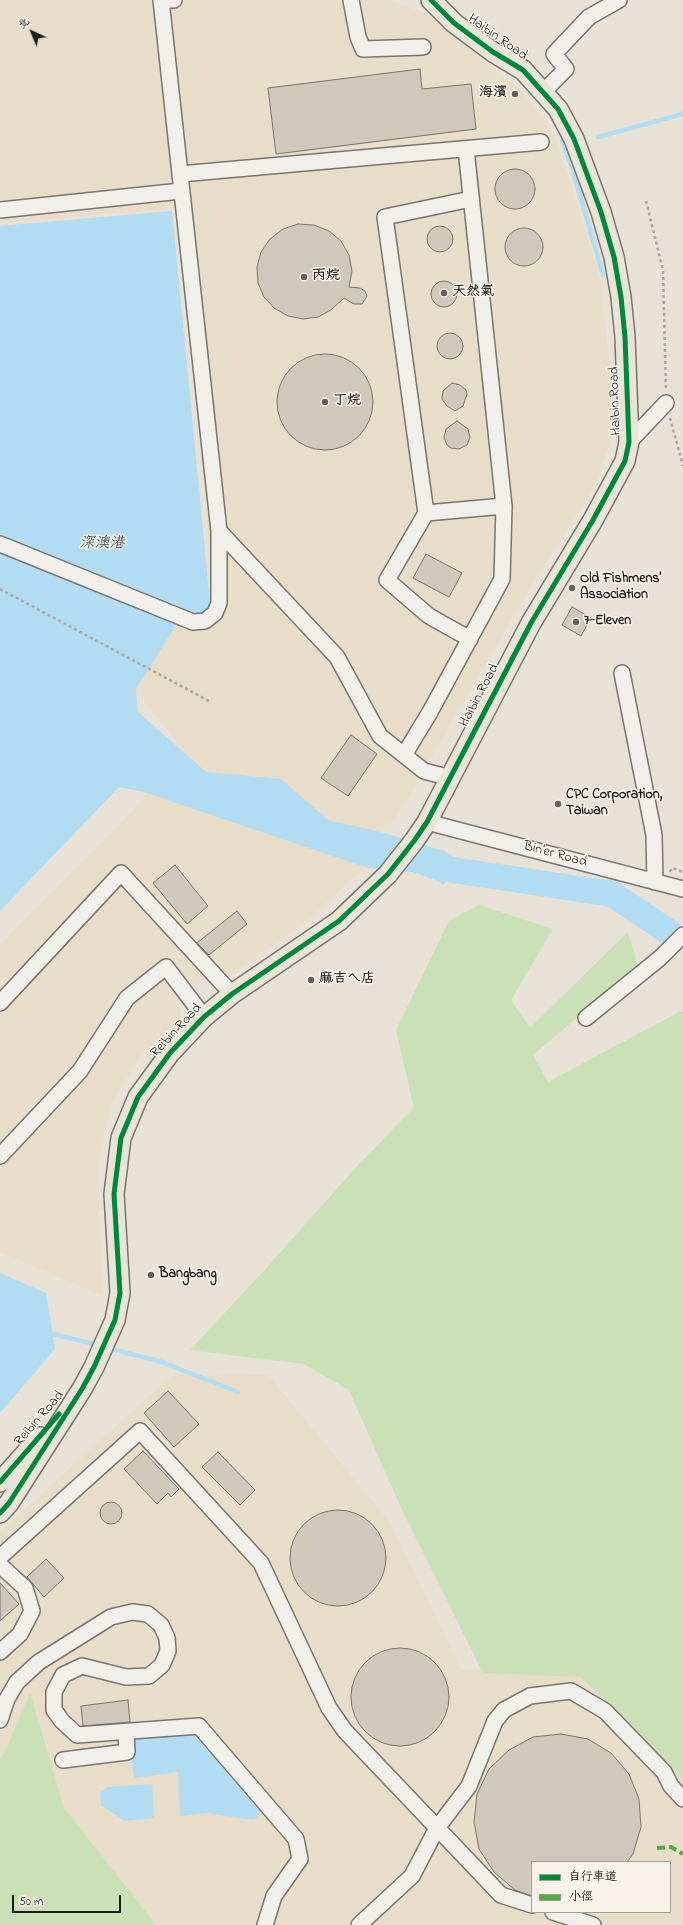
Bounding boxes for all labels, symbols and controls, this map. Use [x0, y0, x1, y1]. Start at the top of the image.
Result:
street label: Haibin Road [464, 11, 530, 65]
north arrow [12, 12, 52, 52]
text: 北 [14, 14, 33, 33]
place label: 海濱 [479, 86, 507, 102]
marker: 海濱 [510, 89, 520, 99]
place label: 丙烷 [312, 269, 340, 285]
marker: 丙烷 [299, 272, 309, 282]
place label: 天然氣 [452, 285, 494, 301]
marker: 天然氣 [439, 288, 449, 298]
street label: Haibin Road [606, 366, 626, 436]
place label: 丁烷 [333, 394, 361, 410]
marker: 丁烷 [320, 397, 330, 407]
water label: 深澳港 [80, 536, 124, 554]
place label: Old Fishmens’ Association [580, 572, 661, 604]
marker: Old Fishmens’ Association [567, 583, 577, 593]
place label: 7-Eleven [584, 614, 631, 630]
marker: 7-Eleven [571, 617, 581, 627]
street label: Haibin Road [456, 662, 504, 730]
place label: CPC Corporation, Taiwan [566, 788, 662, 820]
marker: CPC Corporation, Taiwan [553, 799, 563, 809]
street label: Bin'er Road [522, 838, 588, 872]
place label: 麻吉ㄟ店 [319, 972, 375, 988]
marker: 麻吉ㄟ店 [306, 975, 316, 985]
street label: Reibin Road [148, 1001, 206, 1061]
place label: Bangbang [159, 1267, 217, 1283]
marker: Bangbang [146, 1270, 156, 1280]
street label: Reibin Road [12, 1388, 68, 1450]
legend [531, 1861, 671, 1913]
text: 自行車道 [569, 1868, 617, 1886]
scale bar [14, 1887, 123, 1913]
text: 小徑 [569, 1888, 593, 1906]
text: 50 m [19, 1893, 43, 1911]

